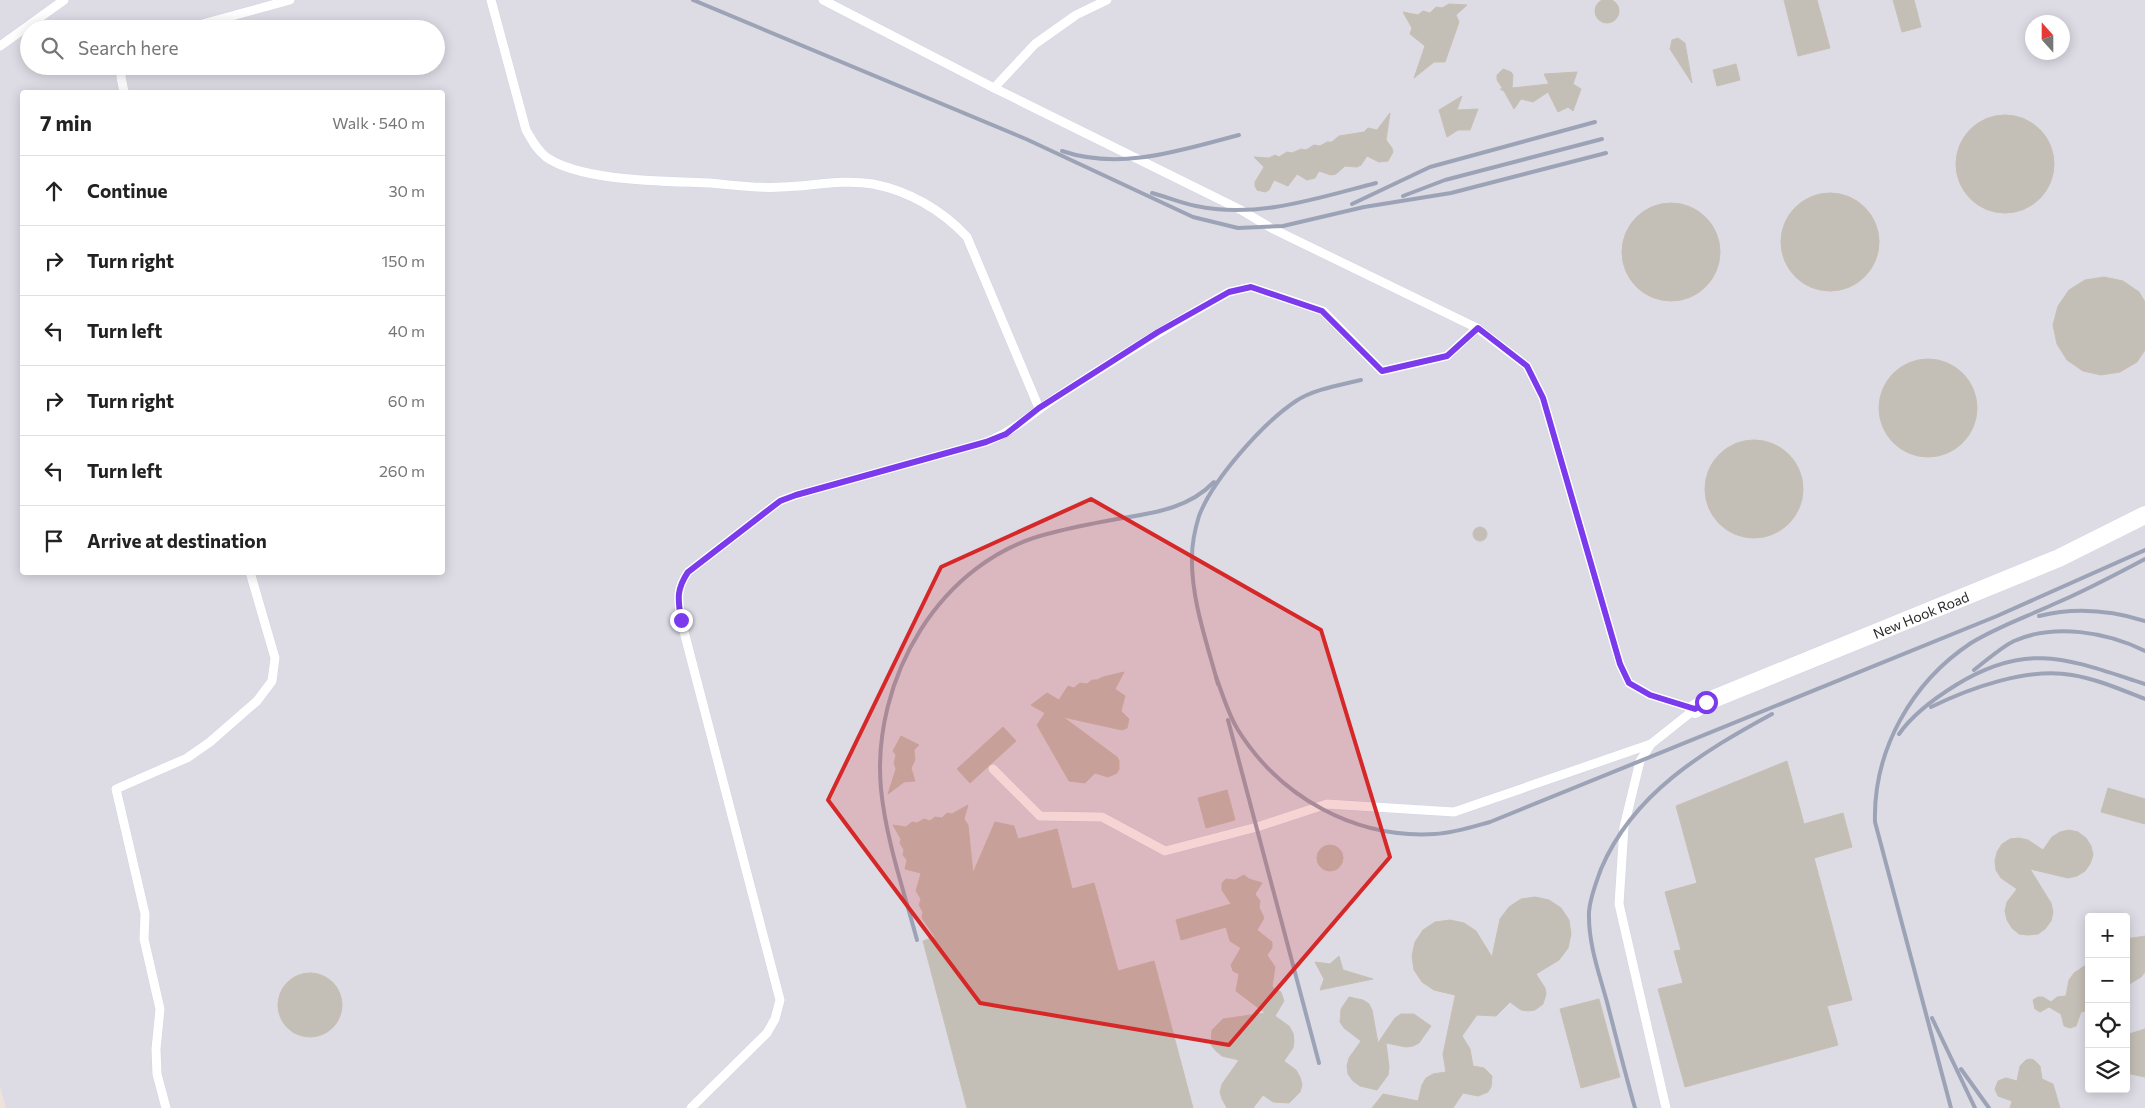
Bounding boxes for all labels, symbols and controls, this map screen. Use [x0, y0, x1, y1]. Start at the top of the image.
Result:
north arrow [2025, 15, 2070, 60]
search box [20, 20, 445, 75]
icon: search [38, 34, 66, 62]
text: Search here [78, 36, 178, 59]
text: 7 min [40, 110, 92, 135]
text: Walk · 540 m [332, 113, 425, 132]
icon: ahead [40, 177, 68, 205]
text: Continue [87, 179, 167, 202]
text: 30 m [388, 181, 425, 200]
icon: right [40, 247, 68, 275]
text: Turn right [87, 249, 174, 272]
text: 150 m [382, 251, 425, 270]
icon: left [40, 317, 68, 345]
text: Turn left [87, 319, 162, 342]
text: 40 m [388, 321, 425, 340]
icon: right [40, 387, 68, 415]
text: Turn right [87, 389, 174, 412]
text: 60 m [388, 391, 425, 410]
icon: left [40, 457, 68, 485]
text: Turn left [87, 459, 162, 482]
text: 260 m [379, 461, 425, 480]
icon: arrive [40, 527, 68, 555]
text: Arrive at destination [87, 529, 267, 552]
street label: New Hook Road [1870, 587, 1971, 642]
route end [670, 609, 693, 632]
route start [1695, 691, 1718, 714]
map controls [2085, 913, 2130, 1093]
button: + [2085, 913, 2130, 958]
button: − [2085, 958, 2130, 1003]
button: locate [2085, 1003, 2130, 1048]
button: layers [2085, 1048, 2130, 1093]

